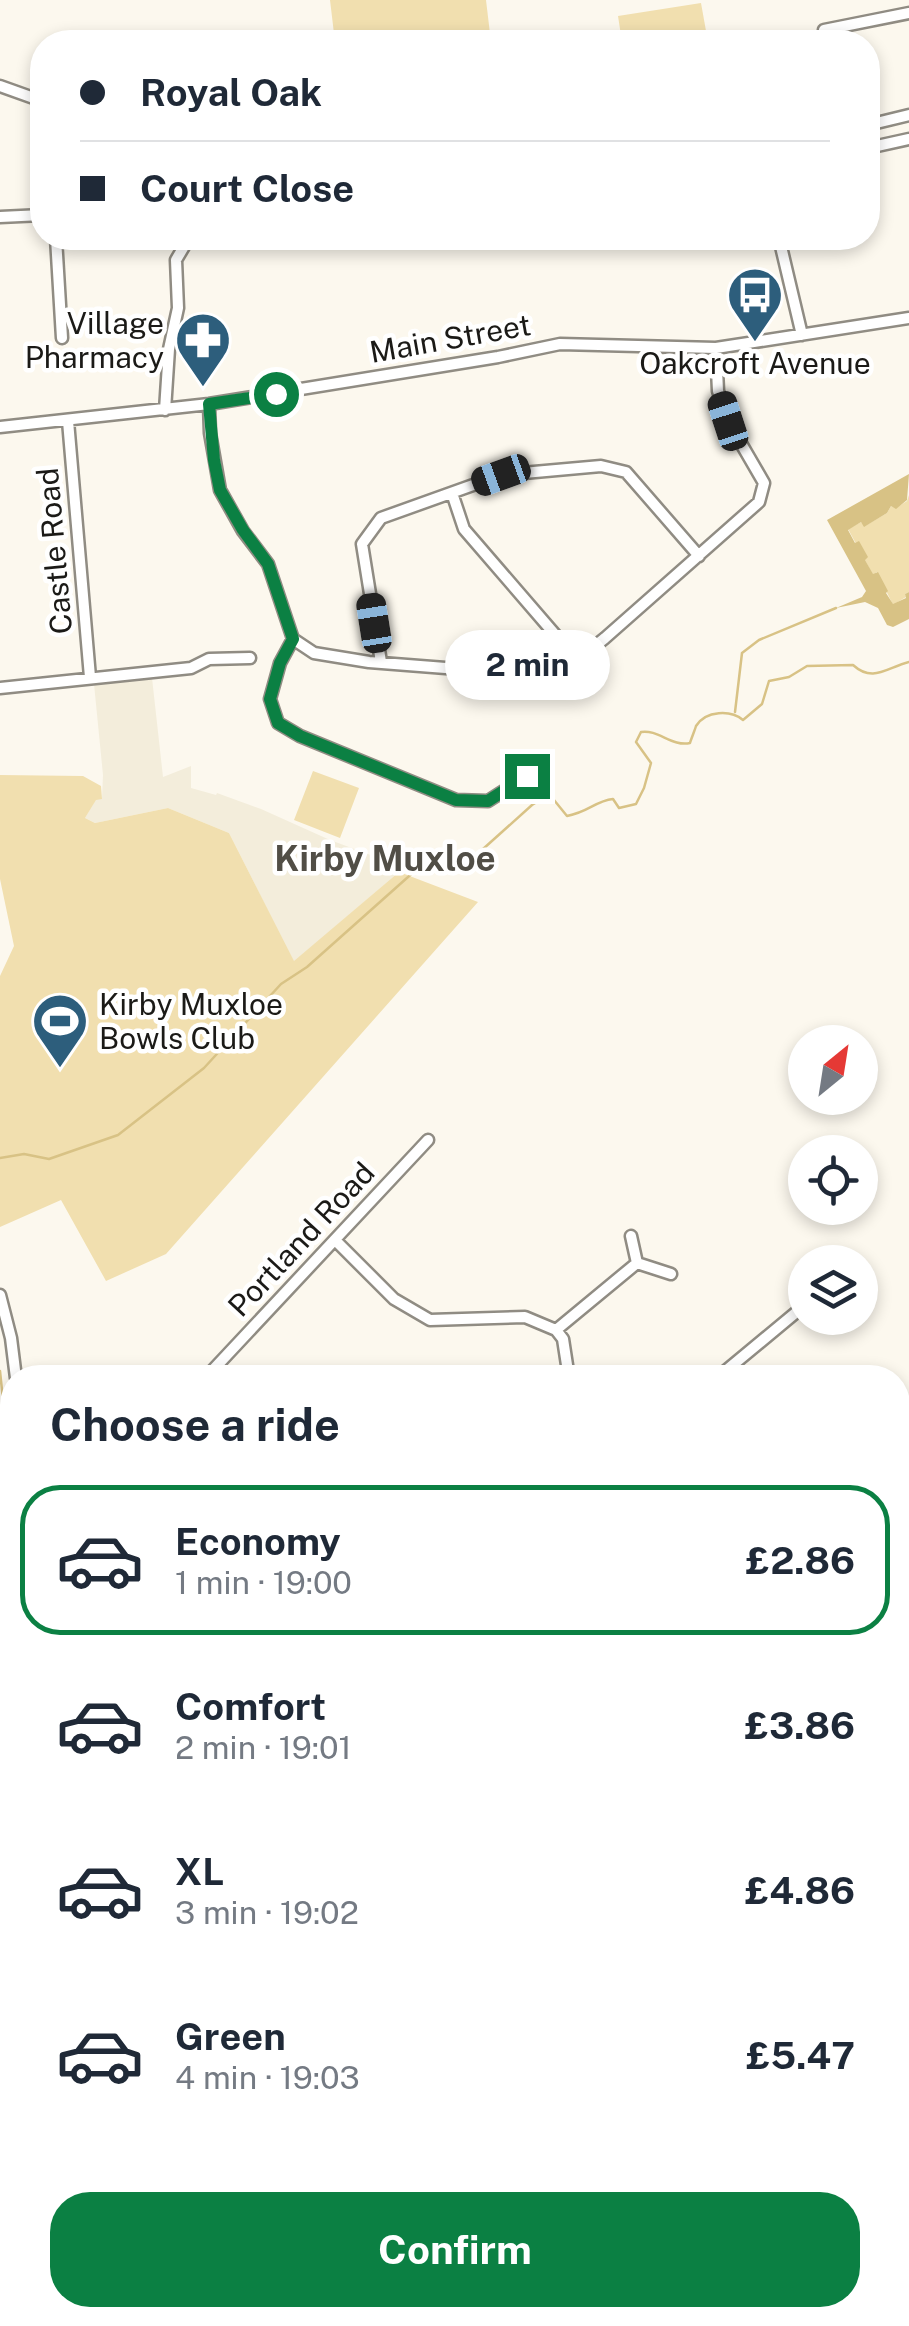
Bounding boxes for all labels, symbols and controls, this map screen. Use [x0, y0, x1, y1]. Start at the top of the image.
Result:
text: Royal Oak [140, 70, 322, 115]
text: Court Close [140, 166, 354, 211]
bus stop icon: Oakcroft Avenue [725, 265, 785, 344]
place label: Village Pharmacy [25, 305, 164, 375]
street label: Main Street [367, 306, 533, 370]
pharmacy icon: Village Pharmacy [173, 310, 233, 389]
place label: Oakcroft Avenue [639, 345, 871, 381]
route start [254, 372, 299, 417]
car [704, 388, 752, 454]
car [468, 451, 534, 499]
street label: Castle Road [29, 466, 79, 636]
car [354, 591, 394, 655]
callout: 2 min [444, 631, 610, 701]
text: 2 min [486, 646, 569, 683]
route end [505, 754, 550, 799]
district label: Kirby Muxloe [274, 838, 496, 879]
place label: Kirby Muxloe Bowls Club [99, 986, 283, 1056]
sports icon: Kirby Muxloe Bowls Club [30, 991, 90, 1070]
north arrow [788, 1025, 878, 1115]
map controls [788, 1025, 878, 1335]
button: locate [788, 1135, 878, 1225]
street label: Portland Road [220, 1154, 382, 1324]
button: layers [788, 1245, 878, 1335]
text: Choose a ride [50, 1398, 340, 1451]
icon: car [55, 1515, 145, 1605]
text: Economy [175, 1519, 341, 1564]
text: £2.86 [746, 1538, 855, 1583]
text: 1 min · 19:00 [175, 1564, 352, 1601]
icon: car [55, 1680, 145, 1770]
text: Comfort [175, 1684, 326, 1729]
text: £3.86 [744, 1703, 855, 1748]
text: 2 min · 19:01 [175, 1729, 352, 1766]
icon: car [55, 1845, 145, 1935]
text: XL [175, 1849, 224, 1894]
text: £4.86 [745, 1868, 855, 1913]
text: 3 min · 19:02 [175, 1894, 359, 1931]
icon: car [55, 2010, 145, 2100]
text: Green [175, 2014, 286, 2059]
text: £5.47 [746, 2033, 855, 2078]
text: 4 min · 19:03 [175, 2059, 360, 2096]
button: Confirm [50, 2192, 860, 2307]

